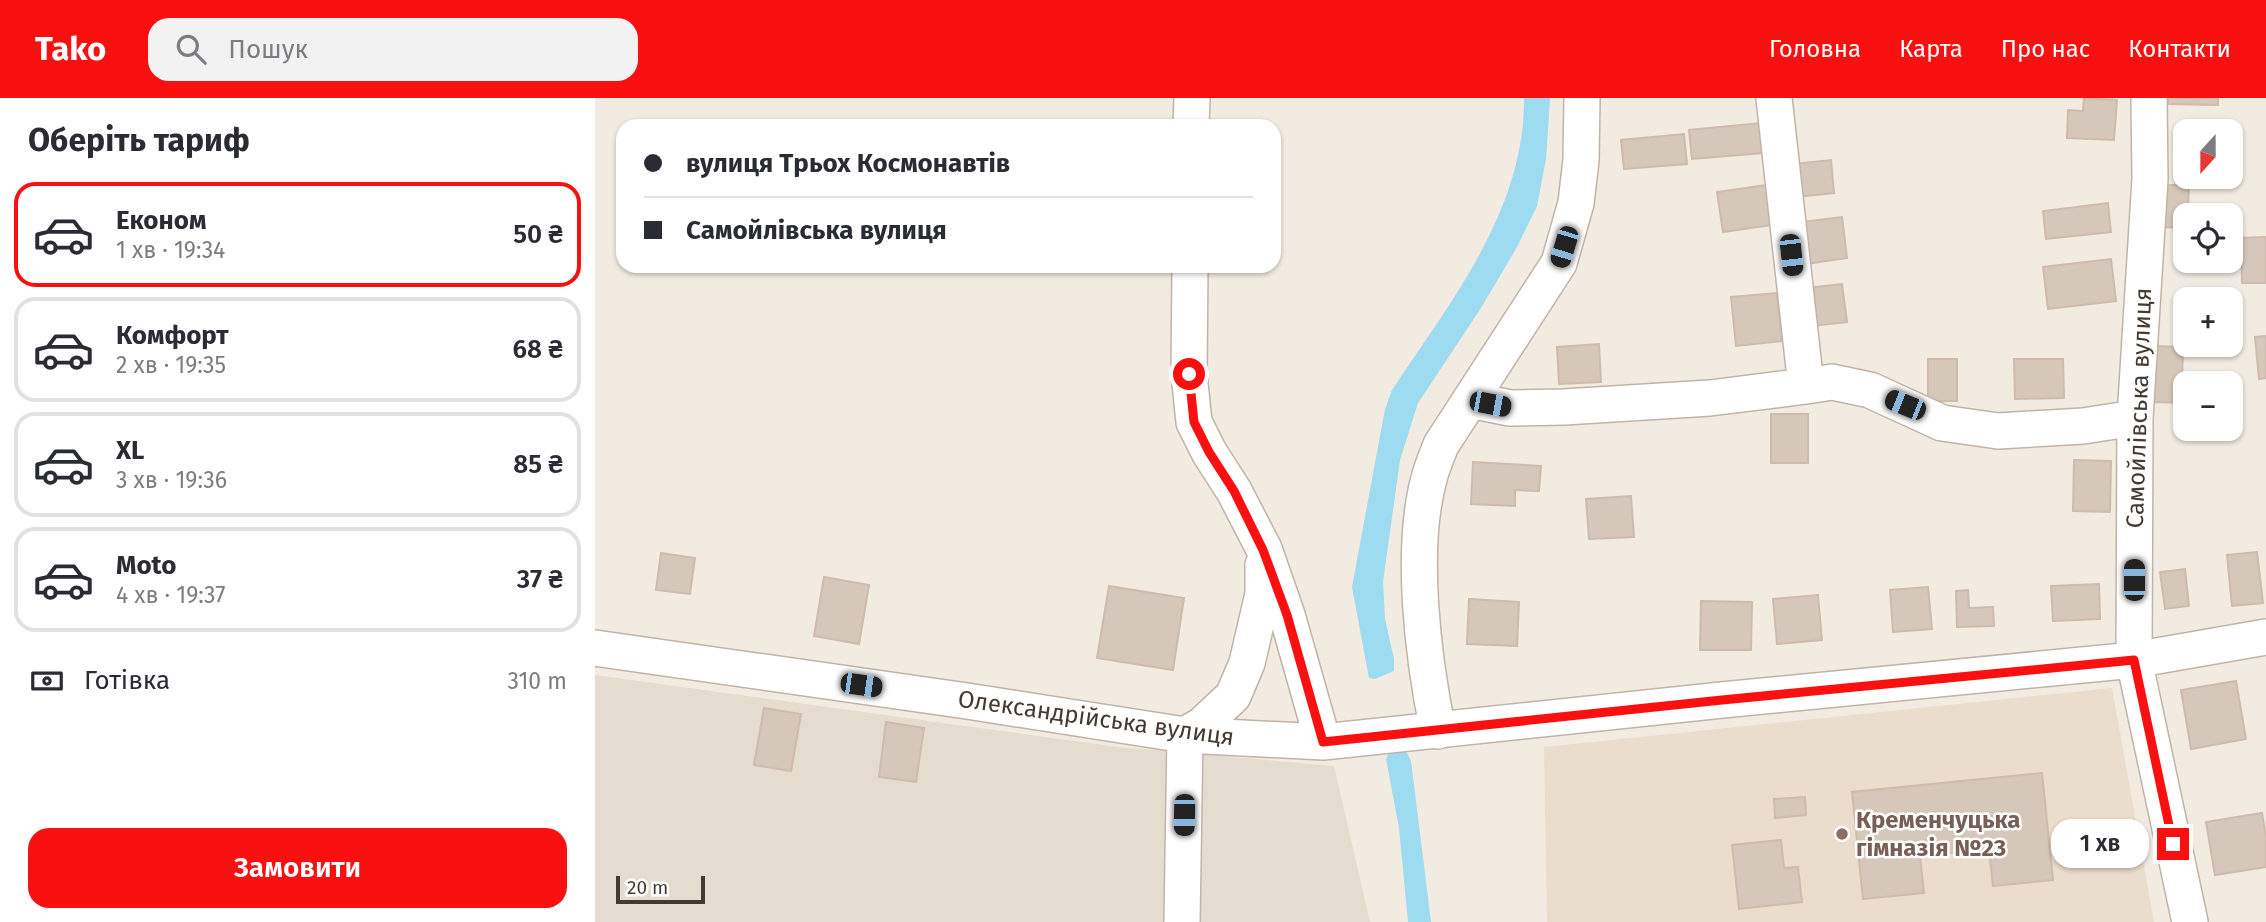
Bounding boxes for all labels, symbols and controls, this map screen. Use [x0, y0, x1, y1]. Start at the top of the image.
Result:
search box [148, 18, 638, 81]
text: Tako [35, 29, 106, 69]
icon: search [172, 30, 210, 68]
text: Пошук [228, 34, 308, 65]
text: Головна [1769, 35, 1861, 63]
text: Карта [1899, 35, 1963, 63]
text: Про нас [2001, 35, 2090, 63]
text: Контакти [2128, 35, 2231, 63]
north arrow [2173, 119, 2243, 189]
map controls [2173, 119, 2243, 441]
text: Оберіть тариф [28, 121, 250, 159]
text: вулиця Трьох Космонавтів [686, 148, 1010, 179]
icon: car [32, 203, 95, 266]
button: locate [2173, 203, 2243, 273]
text: Економ [116, 205, 206, 236]
text: Самойлівська вулиця [686, 215, 947, 246]
text: 50 ₴ [513, 219, 563, 250]
car [1548, 224, 1581, 270]
car [1779, 233, 1804, 277]
text: 1 хв · 19:34 [116, 236, 225, 264]
street label: Самойлівська вулиця [2121, 287, 2157, 529]
button: + [2173, 287, 2243, 357]
icon: car [32, 318, 95, 381]
text: Комфорт [116, 320, 229, 351]
text: 68 ₴ [513, 334, 563, 365]
text: 2 хв · 19:35 [116, 351, 226, 379]
route start [1173, 358, 1205, 390]
button: − [2173, 371, 2243, 441]
car [1882, 387, 1929, 423]
car [1468, 390, 1513, 418]
icon: car [32, 433, 95, 496]
text: XL [116, 435, 144, 466]
text: 85 ₴ [513, 449, 563, 480]
text: 3 хв · 19:36 [116, 466, 227, 494]
icon: car [32, 548, 95, 611]
text: Moto [116, 550, 176, 581]
car [2124, 559, 2145, 601]
text: 37 ₴ [517, 564, 563, 595]
text: 4 хв · 19:37 [116, 581, 226, 609]
icon: cash [28, 662, 66, 700]
text: Готівка [84, 665, 170, 696]
text: 310 m [507, 667, 567, 695]
car [839, 672, 884, 698]
street label: Олександрійська вулиця [956, 685, 1236, 751]
car [1174, 794, 1195, 836]
place label: Кременчуцька гімназія №23 [1856, 806, 2020, 862]
callout: 1 хв [2051, 820, 2149, 868]
marker: Кременчуцька гімназія №23 [1834, 826, 1850, 842]
button: Замовити [28, 828, 567, 908]
route end [2157, 828, 2189, 860]
text: 1 хв [2080, 829, 2120, 857]
scale bar [616, 873, 705, 905]
text: 20 m [627, 876, 668, 899]

